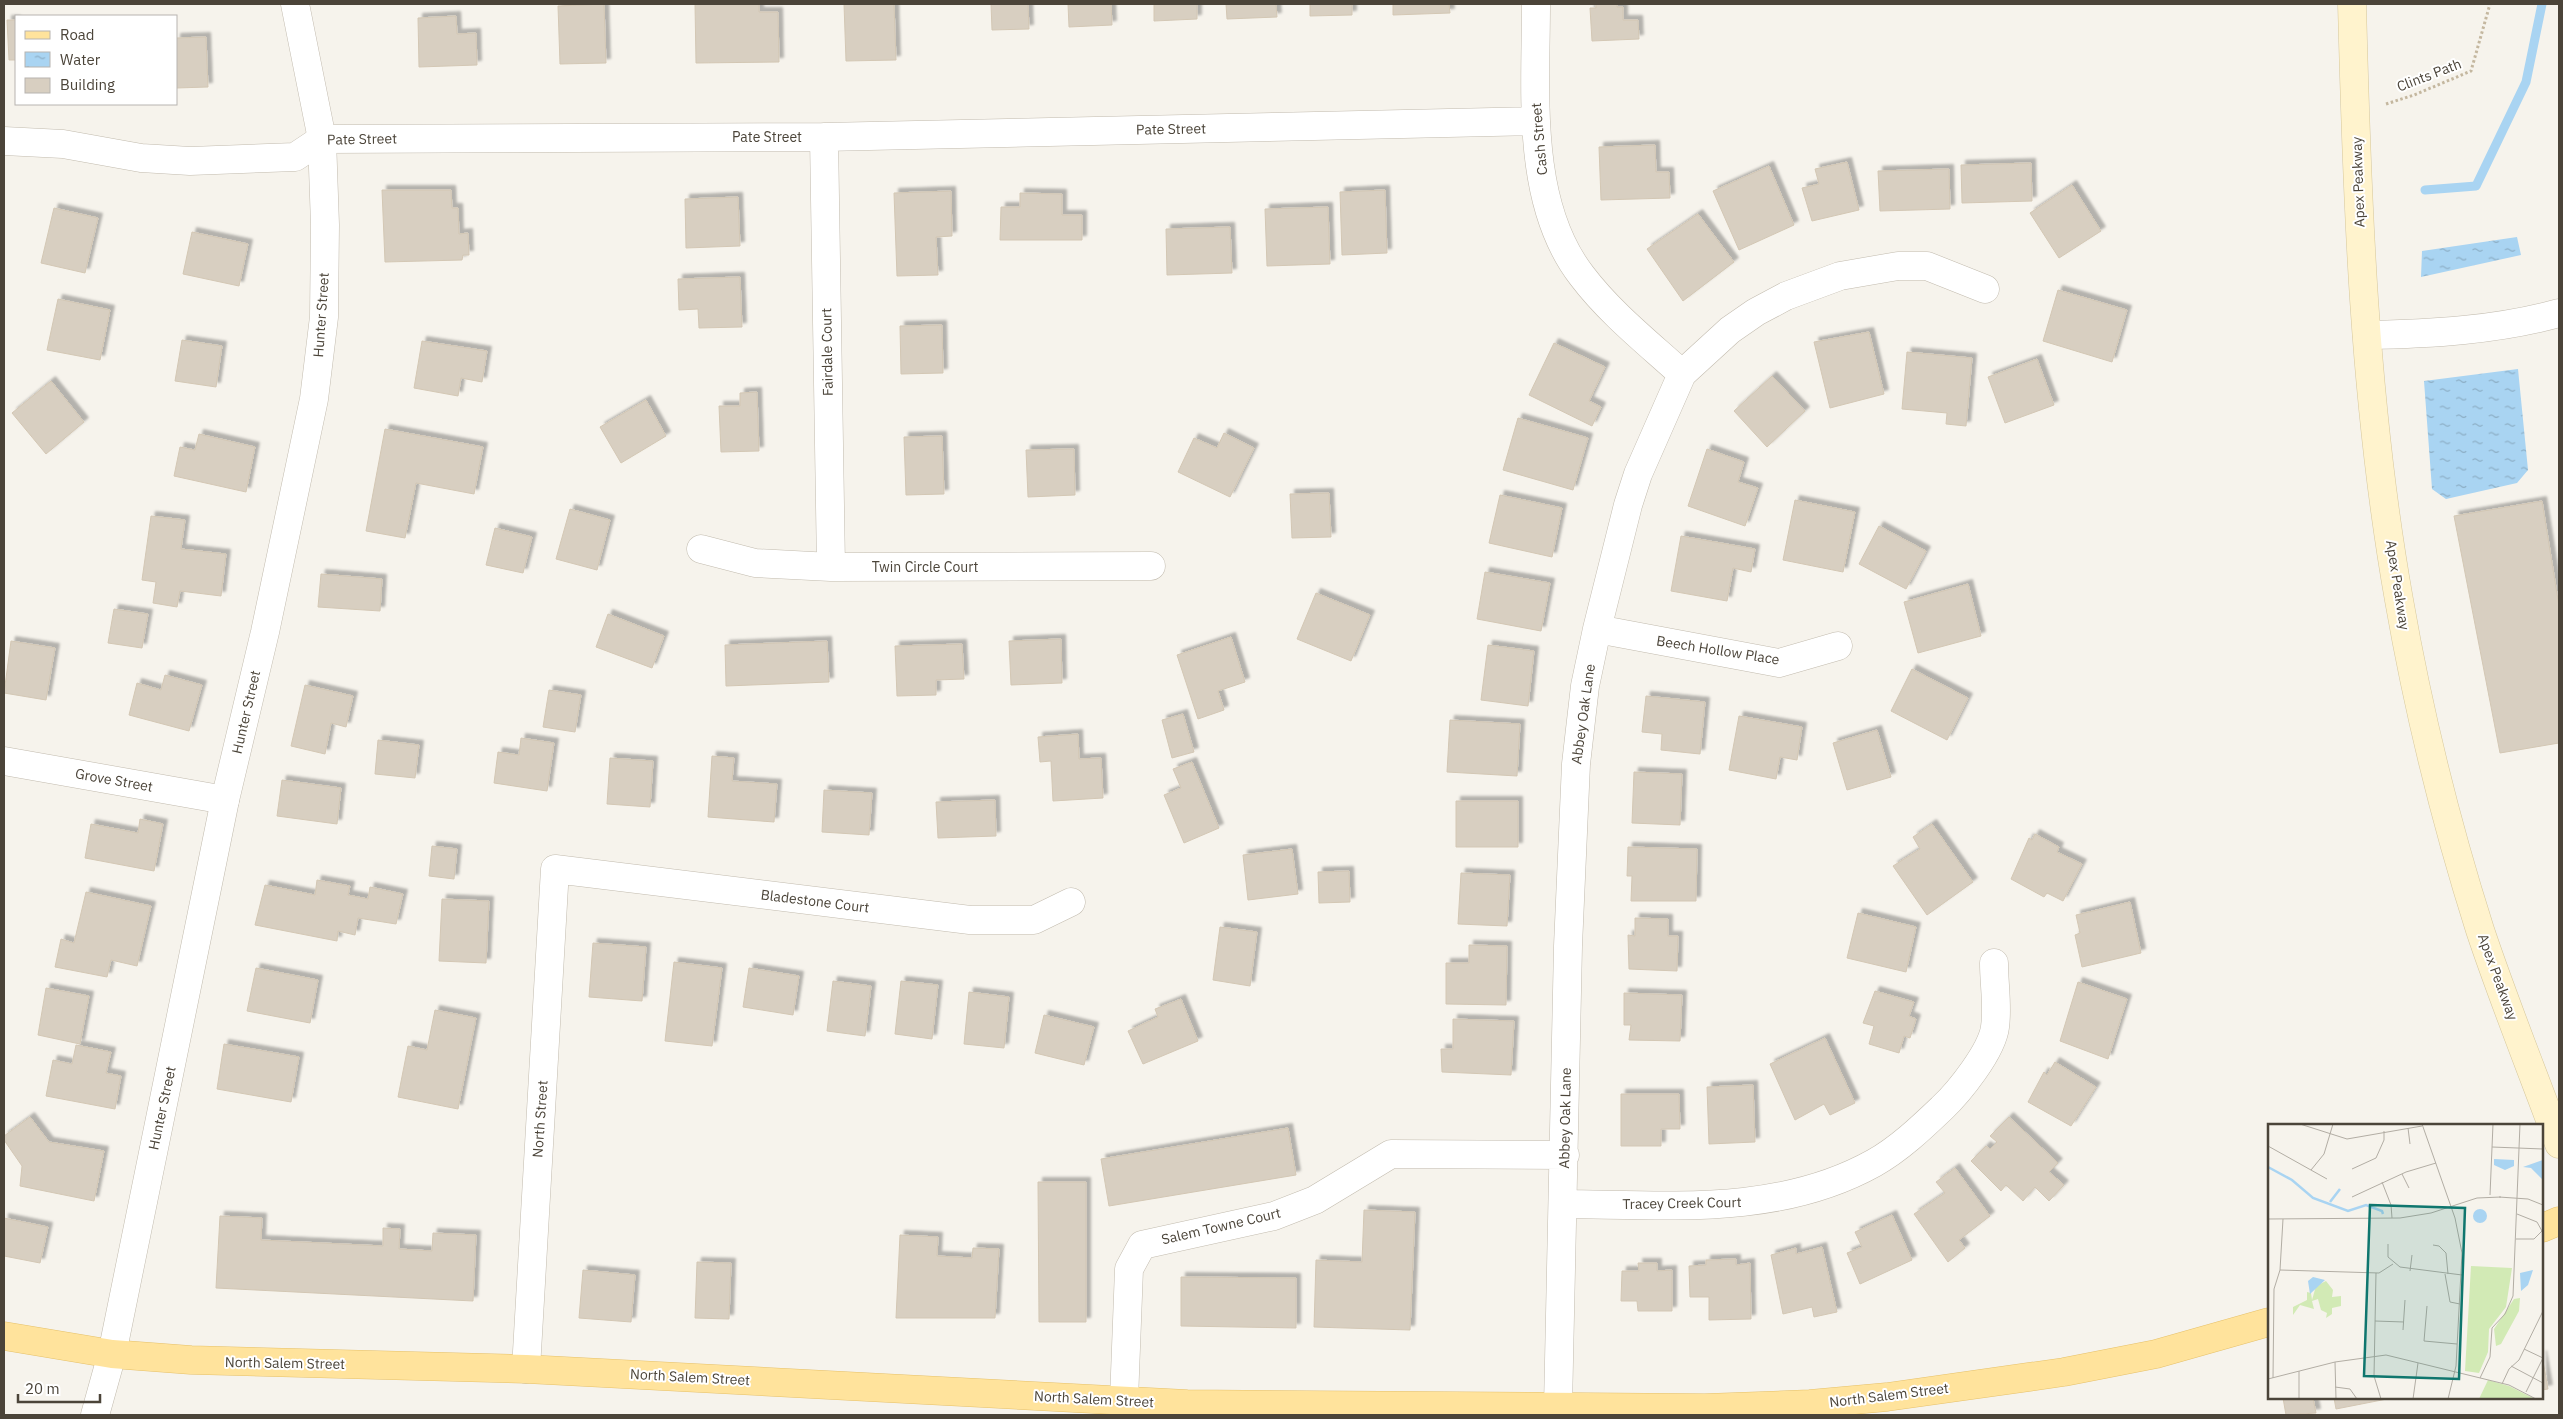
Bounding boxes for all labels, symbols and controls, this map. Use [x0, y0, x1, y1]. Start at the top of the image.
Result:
legend [15, 15, 178, 105]
text: Road [60, 25, 95, 44]
text: Water [60, 50, 101, 69]
street label: Clints Path [2394, 54, 2464, 96]
text: Building [60, 75, 115, 94]
street label: Cash Street [1527, 102, 1551, 176]
street label: Pate Street [1136, 119, 1206, 139]
street label: Pate Street [732, 128, 802, 146]
street label: Pate Street [327, 129, 397, 149]
street label: Apex Peakway [2347, 136, 2369, 228]
street label: Hunter Street [309, 272, 333, 358]
street label: Fairdale Court [817, 308, 837, 396]
street label: Apex Peakway [2382, 539, 2414, 631]
street label: Twin Circle Court [872, 558, 978, 576]
street label: Beech Hollow Place [1655, 631, 1781, 669]
street label: Abbey Oak Lane [1567, 662, 1599, 765]
street label: Hunter Street [228, 668, 264, 756]
street label: Grove Street [74, 764, 154, 796]
street label: Bladestone Court [760, 885, 870, 917]
street label: Apex Peakway [2474, 931, 2522, 1023]
street label: Hunter Street [144, 1064, 180, 1152]
street label: Abbey Oak Lane [1555, 1067, 1575, 1169]
street label: North Street [528, 1080, 552, 1158]
inset map [2268, 1124, 2543, 1399]
street label: Tracey Creek Court [1622, 1193, 1742, 1213]
street label: Salem Towne Court [1160, 1204, 1282, 1248]
street label: North Salem Street [225, 1353, 345, 1373]
street label: North Salem Street [630, 1365, 751, 1389]
scale bar [18, 1372, 100, 1404]
text: 20 m [25, 1379, 60, 1398]
street label: North Salem Street [1828, 1379, 1950, 1411]
street label: North Salem Street [1034, 1387, 1155, 1411]

